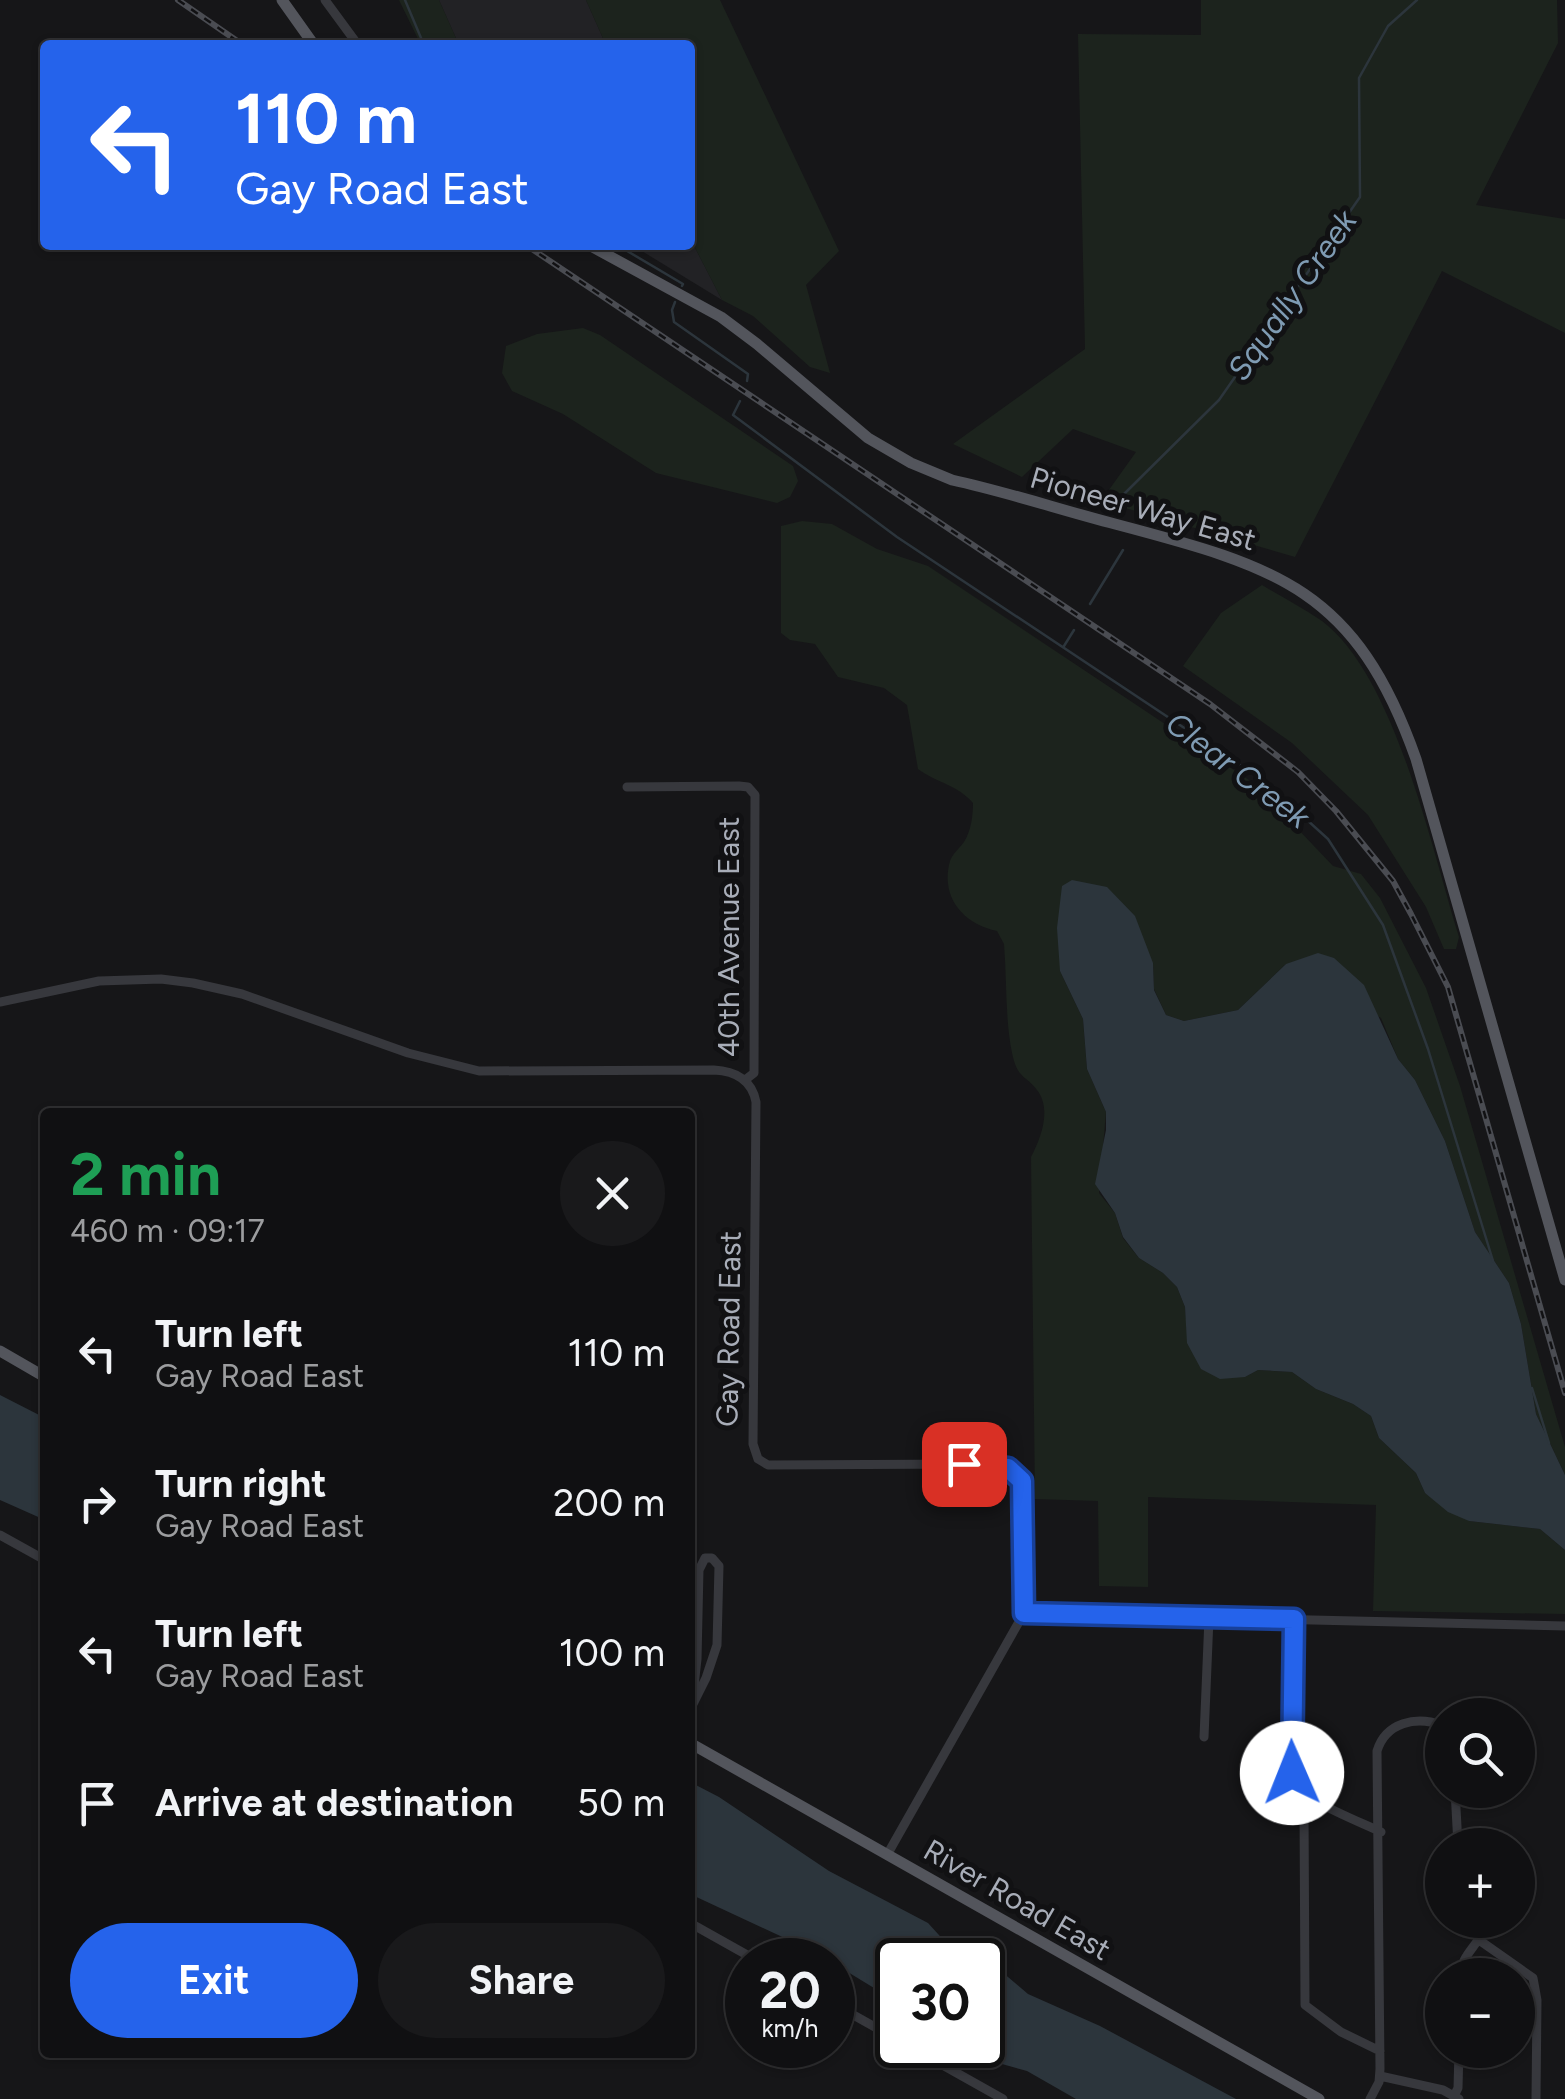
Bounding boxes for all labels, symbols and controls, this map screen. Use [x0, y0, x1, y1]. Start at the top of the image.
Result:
text: 110 m [235, 76, 417, 161]
icon: left [70, 80, 200, 210]
text: Gay Road East [235, 161, 529, 215]
water label: Squally Creek [1219, 202, 1365, 387]
street label: Pioneer Way East [1026, 459, 1260, 558]
water label: Clear Creek [1159, 704, 1318, 837]
street label: 40th Avenue East [710, 817, 747, 1057]
text: 2 min [70, 1138, 221, 1210]
button: close [560, 1141, 665, 1246]
text: 460 m · 09:17 [70, 1212, 265, 1250]
street label: Gay Road East [708, 1231, 749, 1427]
text: Turn left [155, 1311, 303, 1357]
icon: left [70, 1326, 125, 1381]
text: 110 m [568, 1330, 665, 1376]
text: Gay Road East [155, 1357, 364, 1395]
pin [922, 1422, 1007, 1507]
icon: arrive [937, 1437, 992, 1492]
text: Turn right [155, 1461, 327, 1507]
icon: right [70, 1476, 125, 1531]
text: 200 m [553, 1480, 665, 1526]
text: Gay Road East [155, 1507, 364, 1545]
text: Turn left [155, 1611, 303, 1657]
icon: left [70, 1626, 125, 1681]
text: 100 m [559, 1630, 665, 1676]
text: Gay Road East [155, 1657, 364, 1695]
map controls [1425, 1698, 1535, 2068]
button: search [1425, 1698, 1535, 1808]
position arrow [1240, 1721, 1344, 1825]
icon: arrive [70, 1776, 125, 1831]
text: Arrive at destination [155, 1780, 513, 1826]
text: 50 m [577, 1780, 665, 1826]
button: + [1425, 1828, 1535, 1938]
street label: River Road East [917, 1831, 1117, 1968]
button: Exit [70, 1923, 358, 2038]
button: Share [378, 1923, 665, 2038]
speed limit sign: 30 [875, 1938, 1005, 2068]
button: − [1425, 1958, 1535, 2068]
text: 20 [759, 1960, 821, 2021]
text: km/h [761, 2013, 819, 2043]

